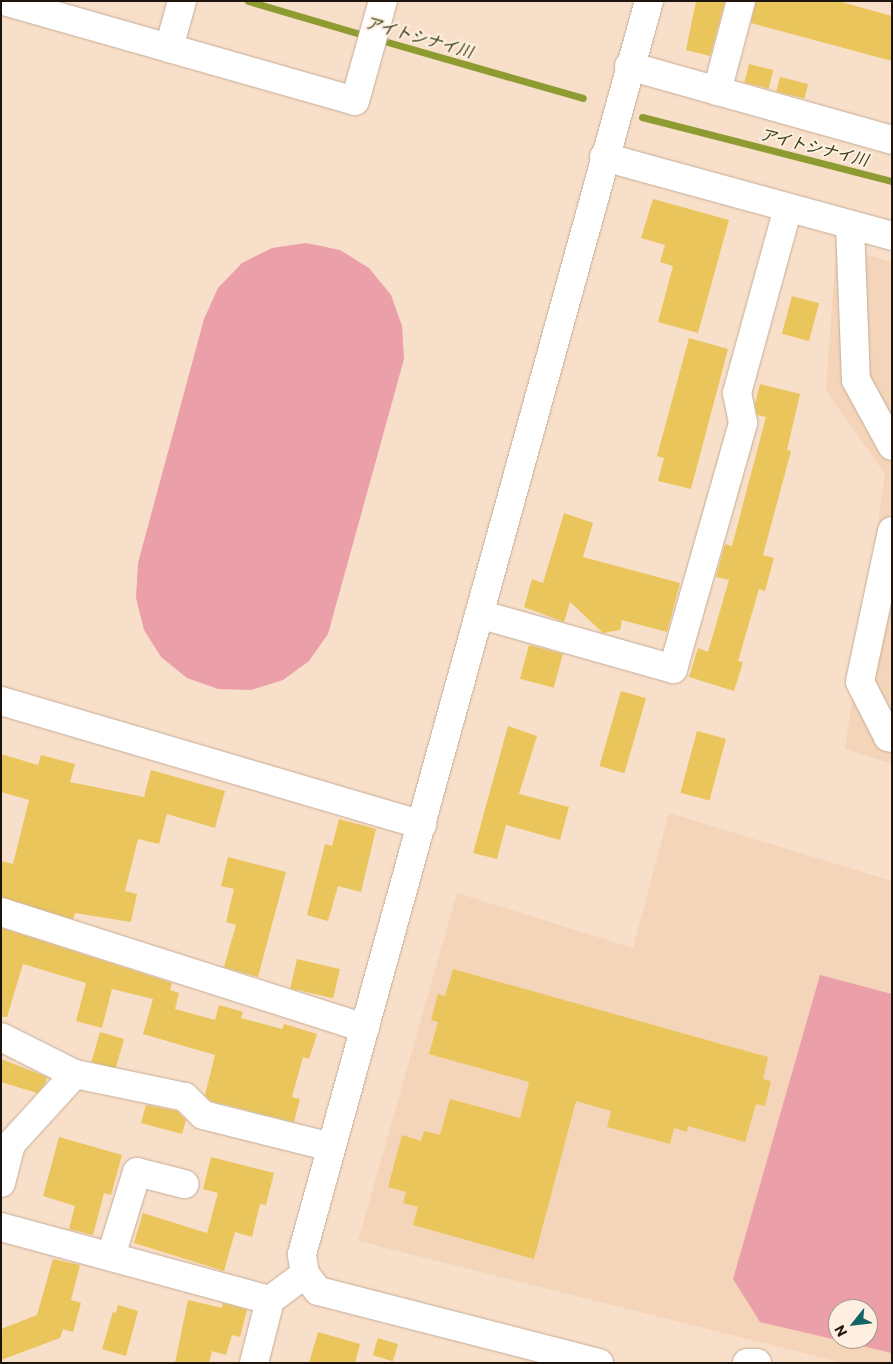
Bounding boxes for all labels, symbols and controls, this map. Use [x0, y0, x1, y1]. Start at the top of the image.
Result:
water label: アイトシナイ川 [363, 12, 475, 62]
water label: アイトシナイ川 [757, 124, 871, 170]
north arrow [828, 1299, 878, 1349]
text: N [830, 1322, 850, 1340]

